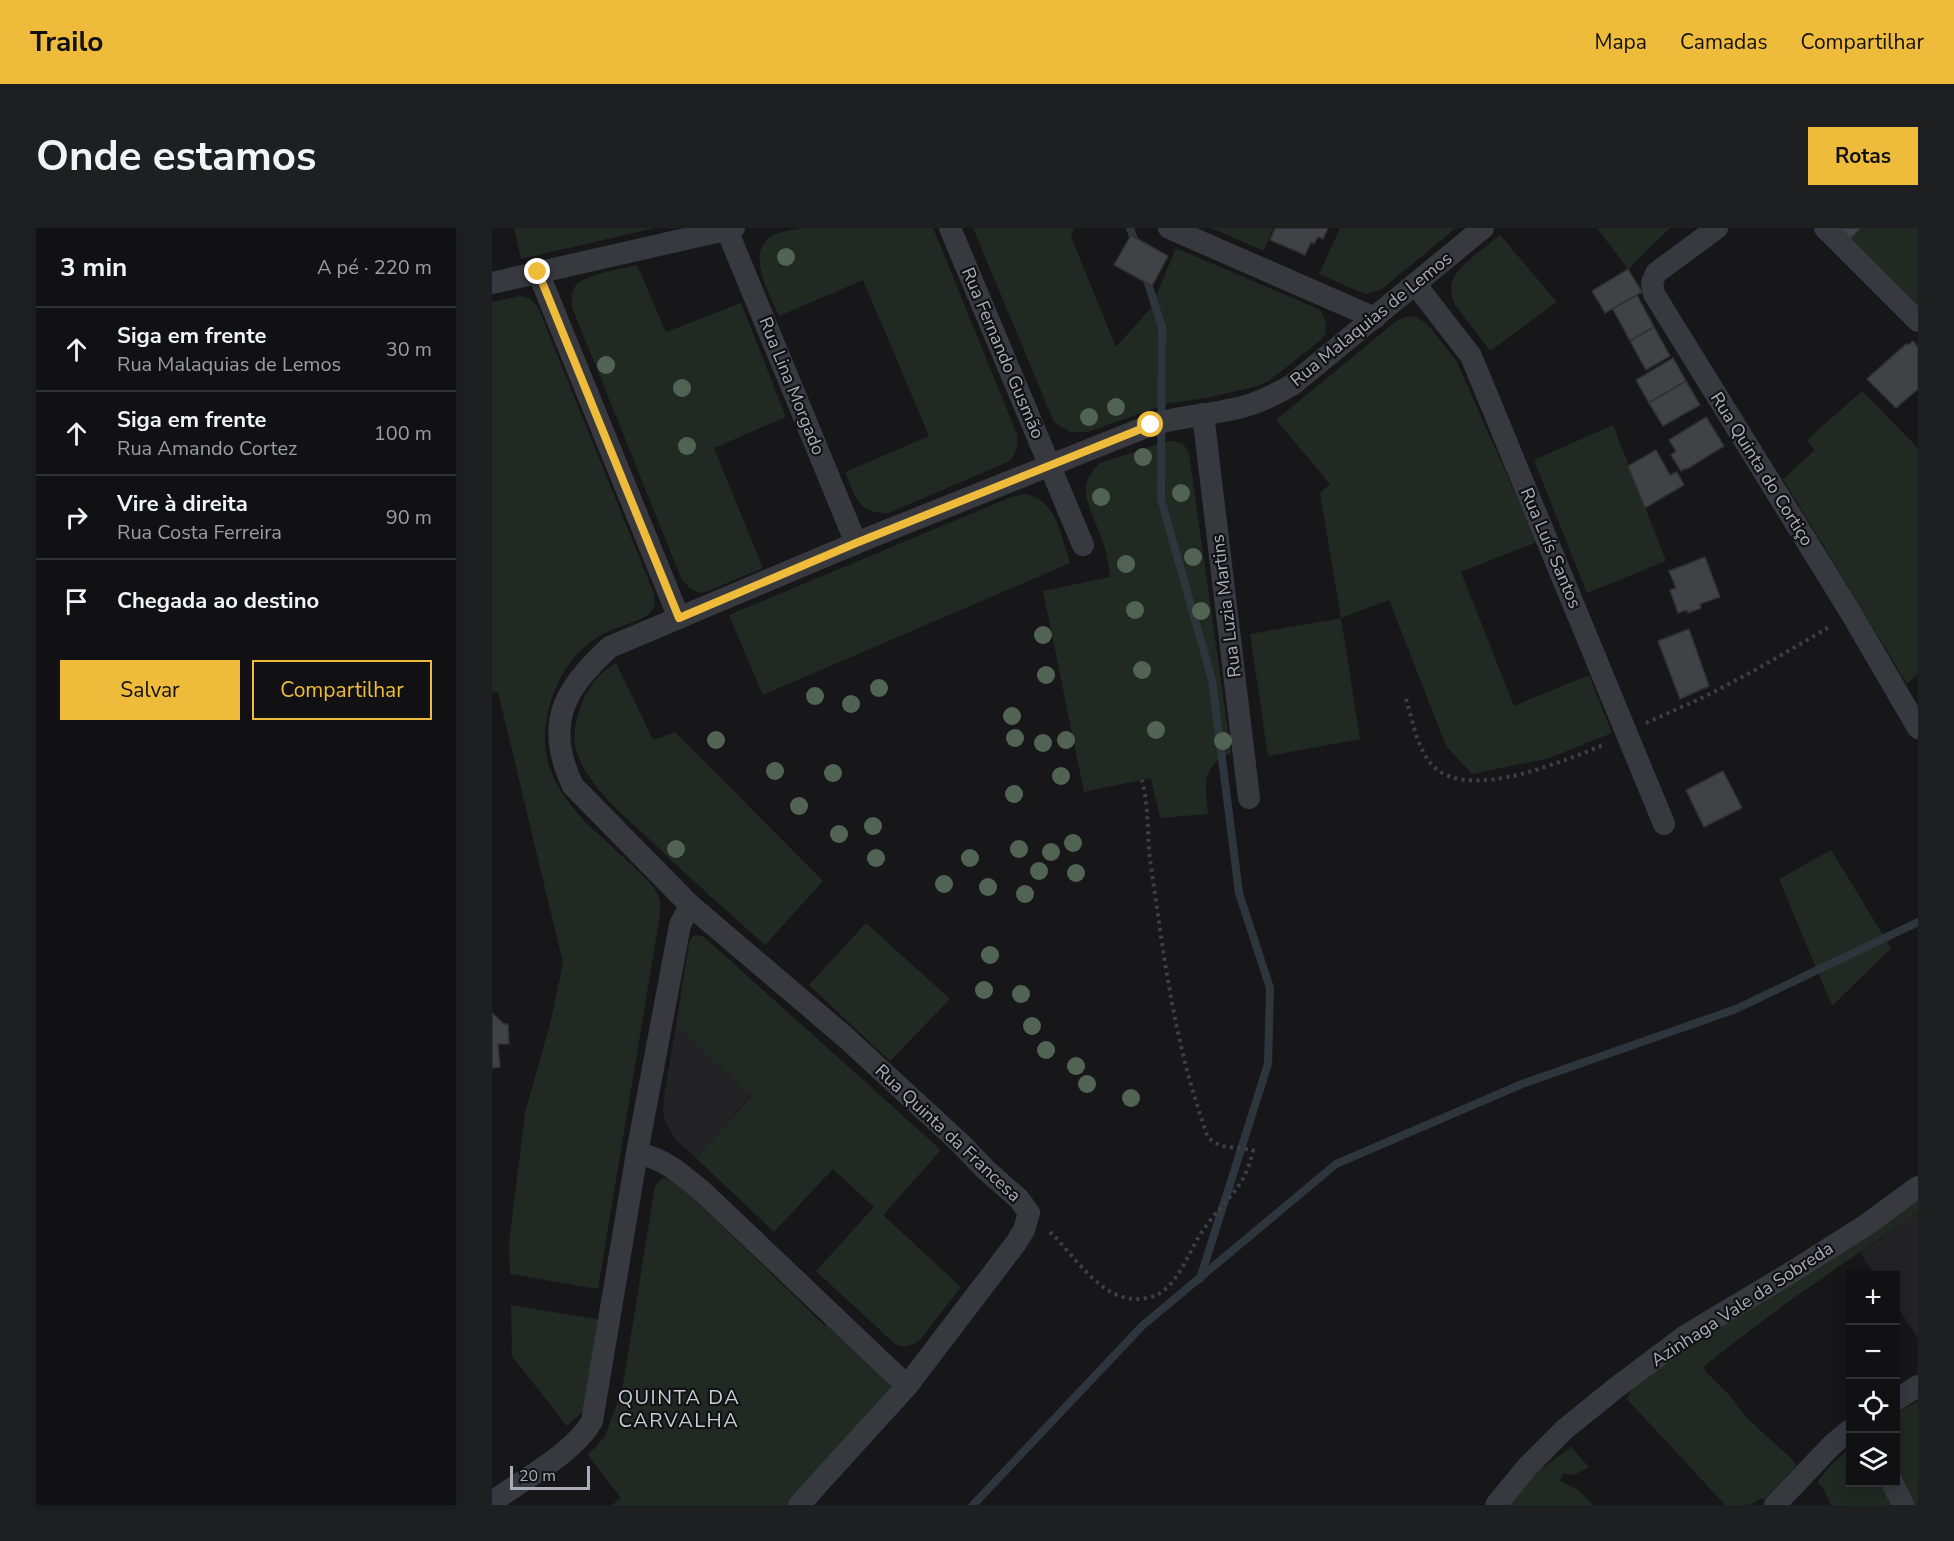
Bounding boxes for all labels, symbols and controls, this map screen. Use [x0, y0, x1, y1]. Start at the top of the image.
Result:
text: Trailo [30, 23, 103, 61]
text: Mapa [1595, 28, 1647, 56]
text: Camadas [1680, 28, 1767, 56]
text: Compartilhar [1800, 28, 1924, 56]
button: Rotas [1808, 127, 1918, 185]
text: Onde estamos [36, 128, 317, 185]
street label: Rua Malaquias de Lemos [1285, 246, 1457, 392]
text: 3 min [60, 250, 127, 285]
text: A pé · 220 m [317, 254, 432, 281]
route end [524, 258, 550, 284]
street label: Rua Fernando Gusmão [956, 264, 1050, 442]
street label: Rua Lina Morgado [753, 313, 831, 459]
text: Siga em frente [117, 321, 266, 351]
icon: ahead [60, 333, 93, 366]
text: 30 m [386, 336, 432, 363]
text: Rua Malaquias de Lemos [117, 351, 341, 378]
street label: Rua Quinta do Cortiço [1705, 387, 1819, 551]
text: Siga em frente [117, 405, 266, 435]
route start [1137, 411, 1163, 437]
icon: ahead [60, 417, 93, 450]
text: 100 m [374, 420, 432, 447]
text: Rua Amando Cortez [117, 435, 297, 462]
street label: Rua Luís Santos [1515, 484, 1587, 612]
text: Vire à direita [117, 489, 248, 519]
icon: right [60, 501, 93, 534]
text: 90 m [386, 504, 432, 531]
text: Rua Costa Ferreira [117, 519, 282, 546]
street label: Rua Luzia Martins [1205, 533, 1247, 679]
icon: arrive [60, 585, 93, 618]
text: Chegada ao destino [117, 586, 319, 616]
button: Salvar [60, 660, 240, 720]
button: Compartilhar [252, 660, 432, 720]
street label: Rua Quinta da Francesa [870, 1059, 1026, 1207]
street label: Azinhaga Vale da Sobreda [1646, 1236, 1838, 1372]
map controls [1846, 1271, 1900, 1487]
button: + [1846, 1271, 1900, 1325]
button: − [1846, 1325, 1900, 1379]
button: locate [1846, 1379, 1900, 1433]
district label: QUINTA DA CARVALHA [618, 1384, 740, 1434]
button: layers [1846, 1433, 1900, 1487]
scale bar [510, 1463, 590, 1490]
text: 20 m [519, 1465, 556, 1487]

